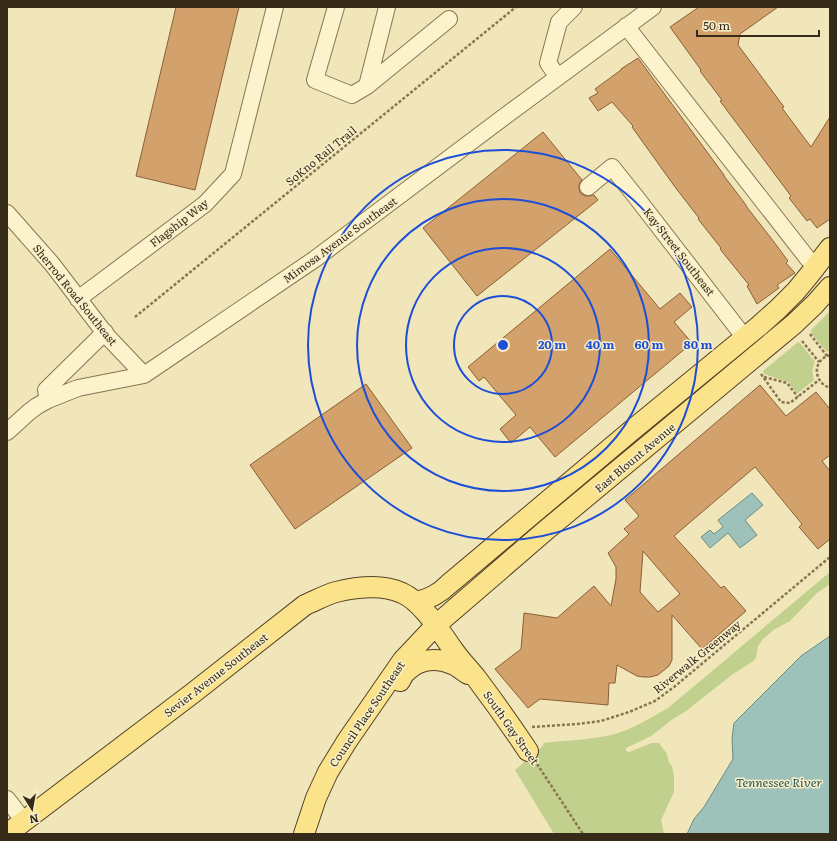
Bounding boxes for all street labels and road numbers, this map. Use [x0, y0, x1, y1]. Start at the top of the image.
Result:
street label: SoKno Rail Trail [282, 122, 359, 189]
street label: Mimosa Avenue Southeast [279, 192, 400, 286]
street label: Flagship Way [146, 194, 212, 250]
street label: Kay Street Southeast [640, 204, 720, 299]
street label: Sherrod Road Southeast [30, 240, 122, 349]
street label: East Blount Avenue [591, 419, 678, 496]
street label: Riverwalk Greenway [649, 615, 744, 697]
street label: Sevier Avenue Southeast [160, 628, 271, 720]
street label: Council Place Southeast [325, 657, 408, 770]
street label: South Gay Street [480, 687, 544, 768]

